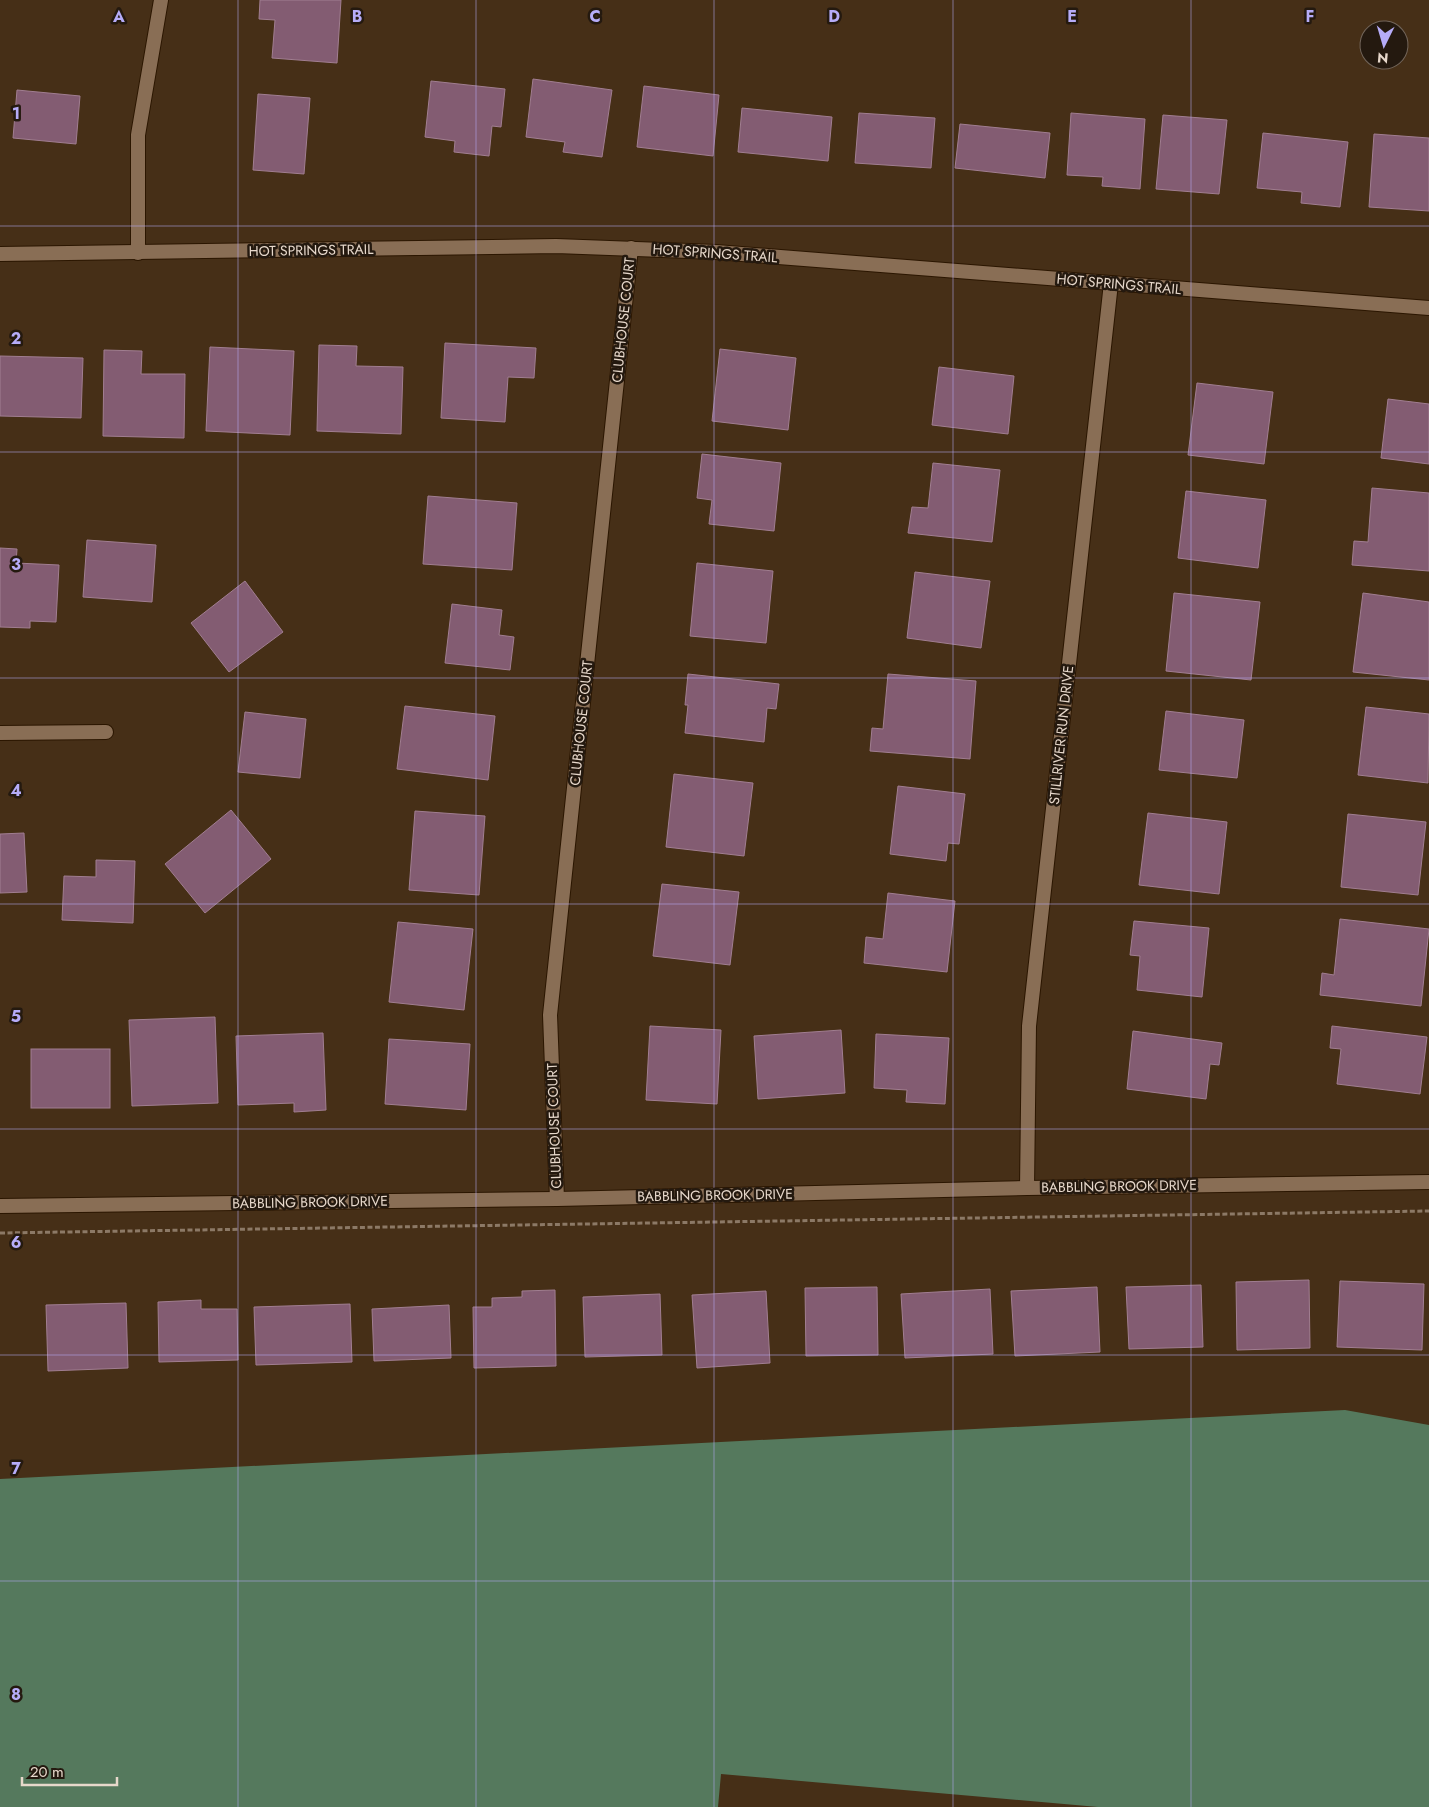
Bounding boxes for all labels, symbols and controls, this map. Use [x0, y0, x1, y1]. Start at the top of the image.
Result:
text: A [112, 5, 125, 28]
text: B [352, 5, 362, 28]
text: C [589, 5, 601, 28]
text: D [828, 5, 840, 28]
text: E [1067, 5, 1077, 28]
text: F [1306, 5, 1314, 28]
north arrow [1359, 20, 1409, 70]
text: N [1376, 48, 1389, 68]
text: 1 [12, 102, 20, 125]
street label: HOT SPRINGS TRAIL [248, 239, 374, 261]
street label: HOT SPRINGS TRAIL [652, 239, 779, 267]
street label: CLUBHOUSE COURT [606, 256, 640, 384]
street label: HOT SPRINGS TRAIL [1056, 269, 1183, 299]
text: 2 [11, 327, 21, 350]
text: 3 [11, 553, 21, 576]
street label: CLUBHOUSE COURT [564, 659, 598, 787]
street label: STILLRIVER RUN DRIVE [1044, 664, 1078, 806]
text: 4 [10, 779, 22, 802]
text: 5 [11, 1005, 21, 1028]
street label: CLUBHOUSE COURT [542, 1062, 566, 1189]
street label: BABBLING BROOK DRIVE [1041, 1175, 1197, 1197]
street label: BABBLING BROOK DRIVE [637, 1184, 793, 1206]
street label: BABBLING BROOK DRIVE [232, 1191, 388, 1213]
text: 6 [11, 1231, 21, 1254]
text: 7 [11, 1457, 21, 1480]
text: 8 [11, 1683, 21, 1706]
scale bar [22, 1754, 118, 1786]
text: 20 m [30, 1761, 64, 1783]

